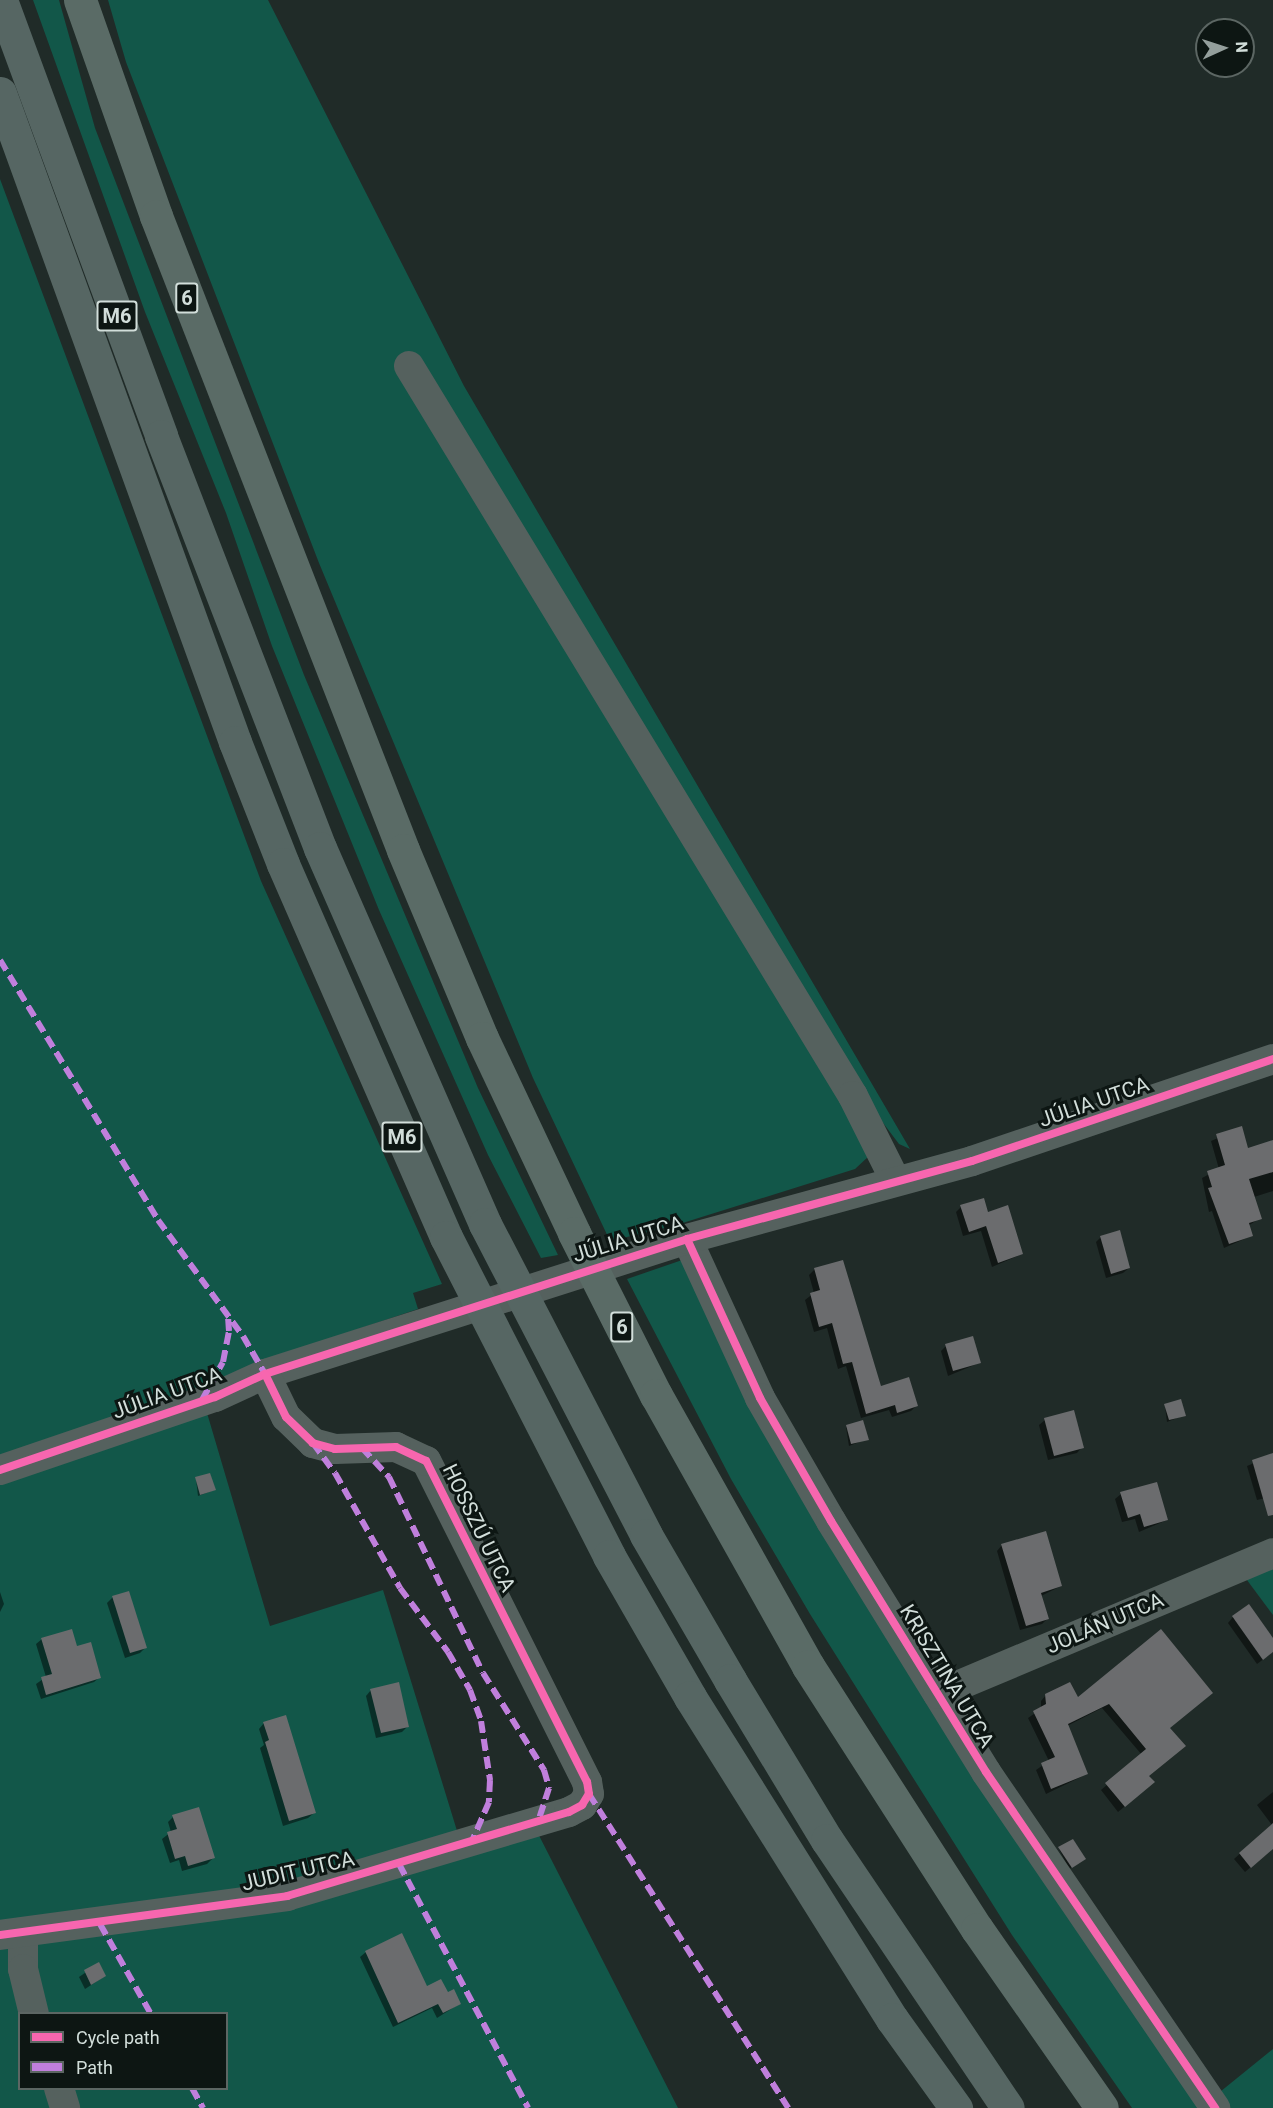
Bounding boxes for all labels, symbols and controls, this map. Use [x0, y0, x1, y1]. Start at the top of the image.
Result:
north arrow [1195, 18, 1255, 78]
text: N [1232, 41, 1251, 53]
road number: 6 [175, 281, 199, 315]
road number: M6 [96, 299, 138, 333]
street label: JÚLIA UTCA [1036, 1071, 1152, 1133]
road number: M6 [381, 1120, 423, 1154]
street label: JÚLIA UTCA [570, 1210, 686, 1268]
road number: 6 [610, 1310, 634, 1344]
street label: JÚLIA UTCA [109, 1362, 225, 1424]
street label: HOSSZÚ UTCA [437, 1460, 521, 1596]
street label: JOLÁN UTCA [1043, 1587, 1167, 1659]
street label: KRISZTINA UTCA [894, 1600, 1000, 1752]
street label: JUDIT UTCA [239, 1846, 357, 1896]
legend [18, 2012, 228, 2090]
text: Cycle path [76, 2027, 160, 2048]
text: Path [76, 2057, 113, 2078]

